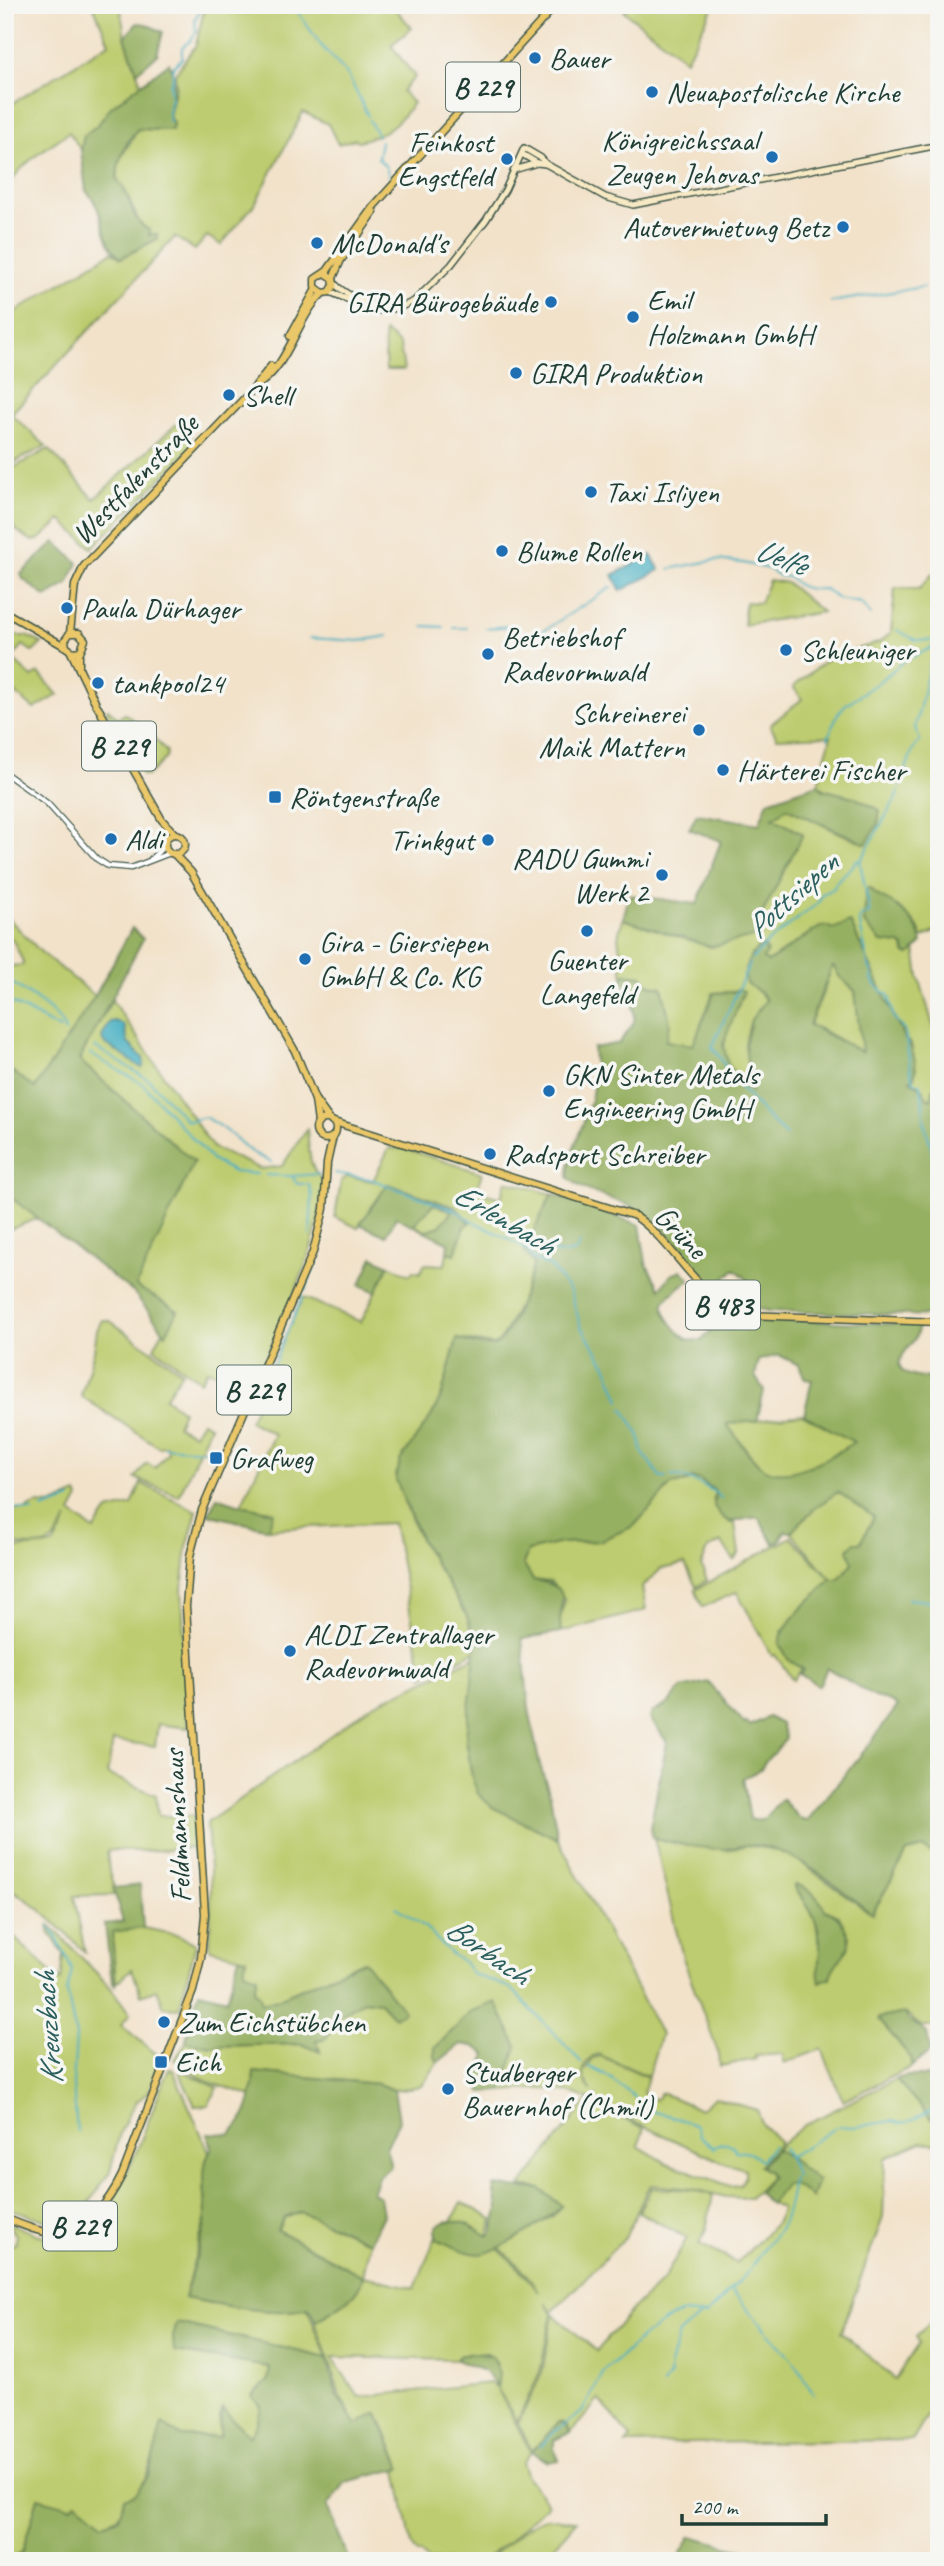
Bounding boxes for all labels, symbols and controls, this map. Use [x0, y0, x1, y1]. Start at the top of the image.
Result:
place label: Bauer [549, 39, 613, 77]
marker: Bauer [527, 50, 543, 66]
road number: B 229 [446, 62, 520, 112]
place label: Neuapostolische Kirche [666, 73, 902, 111]
marker: Neuapostolische Kirche [644, 84, 660, 100]
place label: Königreichssaal Zeugen Jehovas [602, 121, 763, 193]
place label: Feinkost Engstfeld [397, 123, 497, 195]
marker: Königreichssaal Zeugen Jehovas [764, 149, 780, 165]
marker: Feinkost Engstfeld [499, 151, 515, 167]
place label: Autovermietung Betz [623, 208, 831, 246]
marker: Autovermietung Betz [835, 219, 851, 235]
place label: McDonald's [331, 224, 450, 262]
marker: McDonald's [309, 235, 325, 251]
place label: Emil Holzmann GmbH [647, 281, 818, 353]
place label: GIRA Bürogebäude [346, 283, 539, 321]
marker: GIRA Bürogebäude [543, 294, 559, 310]
marker: Emil Holzmann GmbH [625, 309, 641, 325]
place label: GIRA Produktion [530, 354, 703, 392]
marker: GIRA Produktion [508, 365, 524, 381]
place label: Shell [243, 376, 297, 414]
marker: Shell [221, 387, 237, 403]
street label: Westfalenstraße [63, 404, 208, 552]
place label: Taxi Isliyen [605, 473, 719, 511]
marker: Taxi Isliyen [583, 484, 599, 500]
water label: Uelfe [750, 529, 816, 587]
place label: Blume Rollen [516, 532, 643, 570]
marker: Blume Rollen [494, 543, 510, 559]
place label: Paula Dürhager [81, 589, 243, 627]
marker: Paula Dürhager [59, 600, 75, 616]
place label: Betriebshof Radevormwald [502, 618, 650, 690]
place label: Schleuniger [800, 631, 917, 669]
marker: Schleuniger [778, 642, 794, 658]
marker: Betriebshof Radevormwald [480, 646, 496, 662]
place label: tankpool24 [112, 664, 227, 702]
marker: tankpool24 [90, 675, 106, 691]
place label: Schreinerei Maik Mattern [539, 694, 688, 766]
road number: B 229 [82, 722, 156, 770]
marker: Schreinerei Maik Mattern [691, 722, 707, 738]
place label: Härterei Fischer [737, 751, 909, 789]
marker: Härterei Fischer [715, 762, 731, 778]
place label: Röntgenstraße [289, 778, 440, 816]
marker: Röntgenstraße [267, 789, 283, 805]
place label: Aldi [125, 820, 166, 858]
place label: Trinkgut [390, 821, 477, 859]
marker: Aldi [103, 831, 119, 847]
marker: Trinkgut [480, 832, 496, 848]
place label: RADU Gummi Werk 2 [512, 839, 651, 911]
water label: Pottsiepen [737, 841, 849, 947]
marker: RADU Gummi Werk 2 [654, 867, 670, 883]
place label: Gira - Giersiepen GmbH & Co. KG [319, 923, 489, 995]
marker: Guenter Langefeld [579, 923, 595, 939]
place label: Guenter Langefeld [539, 941, 639, 1013]
marker: Gira - Giersiepen GmbH & Co. KG [297, 951, 313, 967]
place label: GKN Sinter Metals Engineering GmbH [563, 1055, 761, 1127]
marker: GKN Sinter Metals Engineering GmbH [541, 1083, 557, 1099]
place label: Radsport Schreiber [504, 1135, 708, 1173]
marker: Radsport Schreiber [482, 1146, 498, 1162]
water label: Erlenbach [447, 1173, 566, 1266]
street label: Grüne [647, 1197, 717, 1268]
road number: B 483 [686, 1280, 760, 1330]
road number: B 229 [217, 1366, 291, 1414]
place label: Grafweg [230, 1439, 314, 1477]
marker: Grafweg [208, 1450, 224, 1466]
place label: ALDI Zentrallager Radevormwald [304, 1615, 496, 1687]
marker: ALDI Zentrallager Radevormwald [282, 1643, 298, 1659]
street label: Feldmannshaus [154, 1746, 200, 1904]
water label: Borbach [438, 1908, 540, 1996]
water label: Kreuzbach [23, 1968, 72, 2086]
place label: Zum Eichstübchen [178, 2003, 367, 2041]
marker: Zum Eichstübchen [156, 2014, 172, 2030]
place label: Eich [175, 2043, 222, 2081]
place label: Studberger Bauernhof (Chmil) [462, 2053, 655, 2125]
marker: Eich [153, 2054, 169, 2070]
marker: Studberger Bauernhof (Chmil) [440, 2081, 456, 2097]
road number: B 229 [43, 2202, 117, 2250]
scale bar [682, 2482, 825, 2526]
text: 200 m [692, 2494, 739, 2520]

